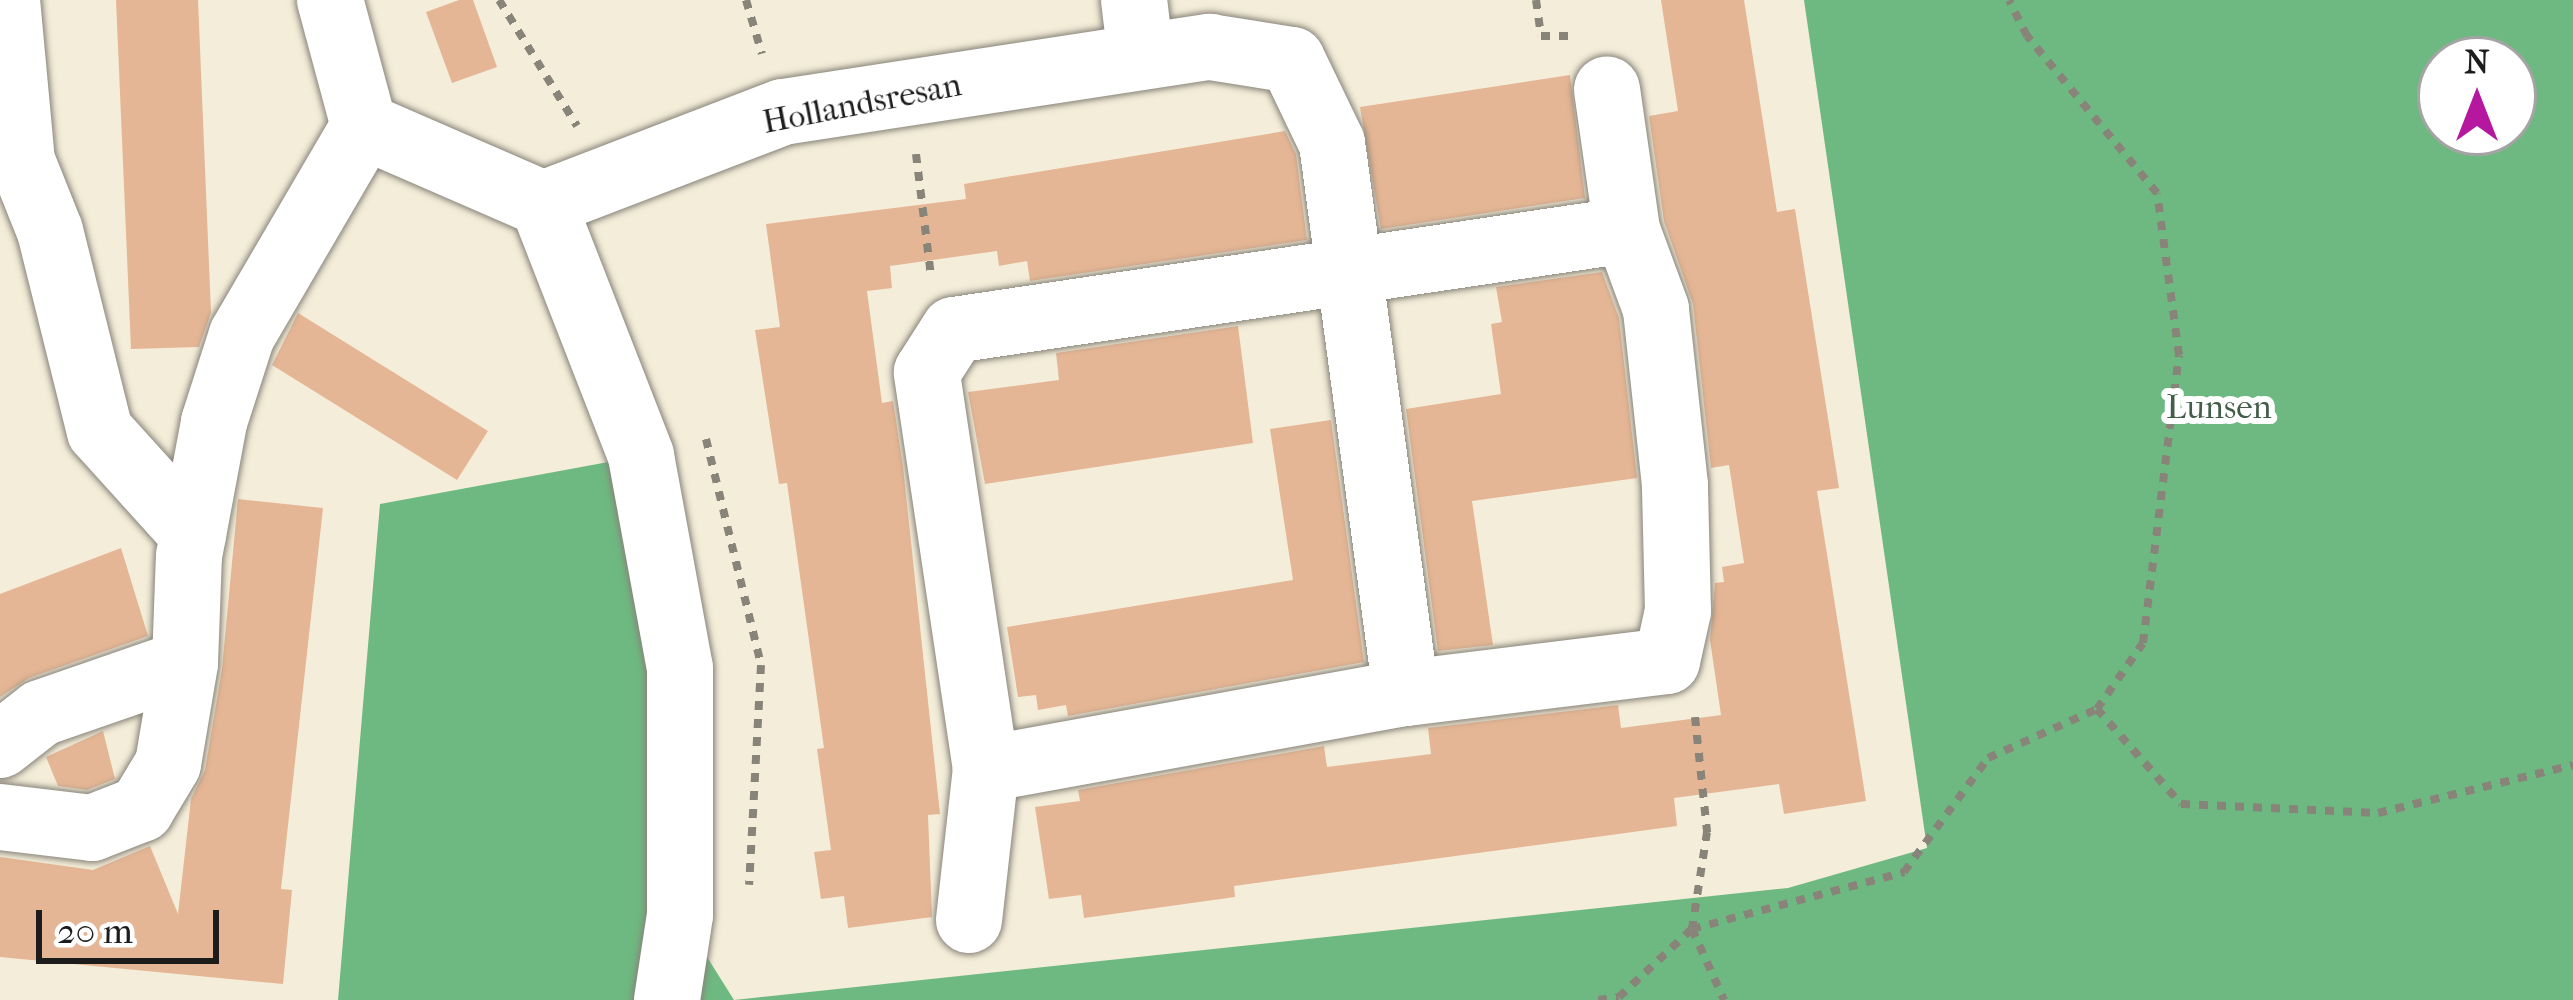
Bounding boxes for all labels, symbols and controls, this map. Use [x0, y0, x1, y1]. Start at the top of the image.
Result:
north arrow [2417, 36, 2537, 156]
text: N [2464, 43, 2490, 82]
street label: Hollandsresan [759, 65, 965, 143]
park label: Lunsen [2166, 388, 2272, 428]
scale bar [42, 886, 225, 960]
text: 20 m [57, 910, 133, 952]

